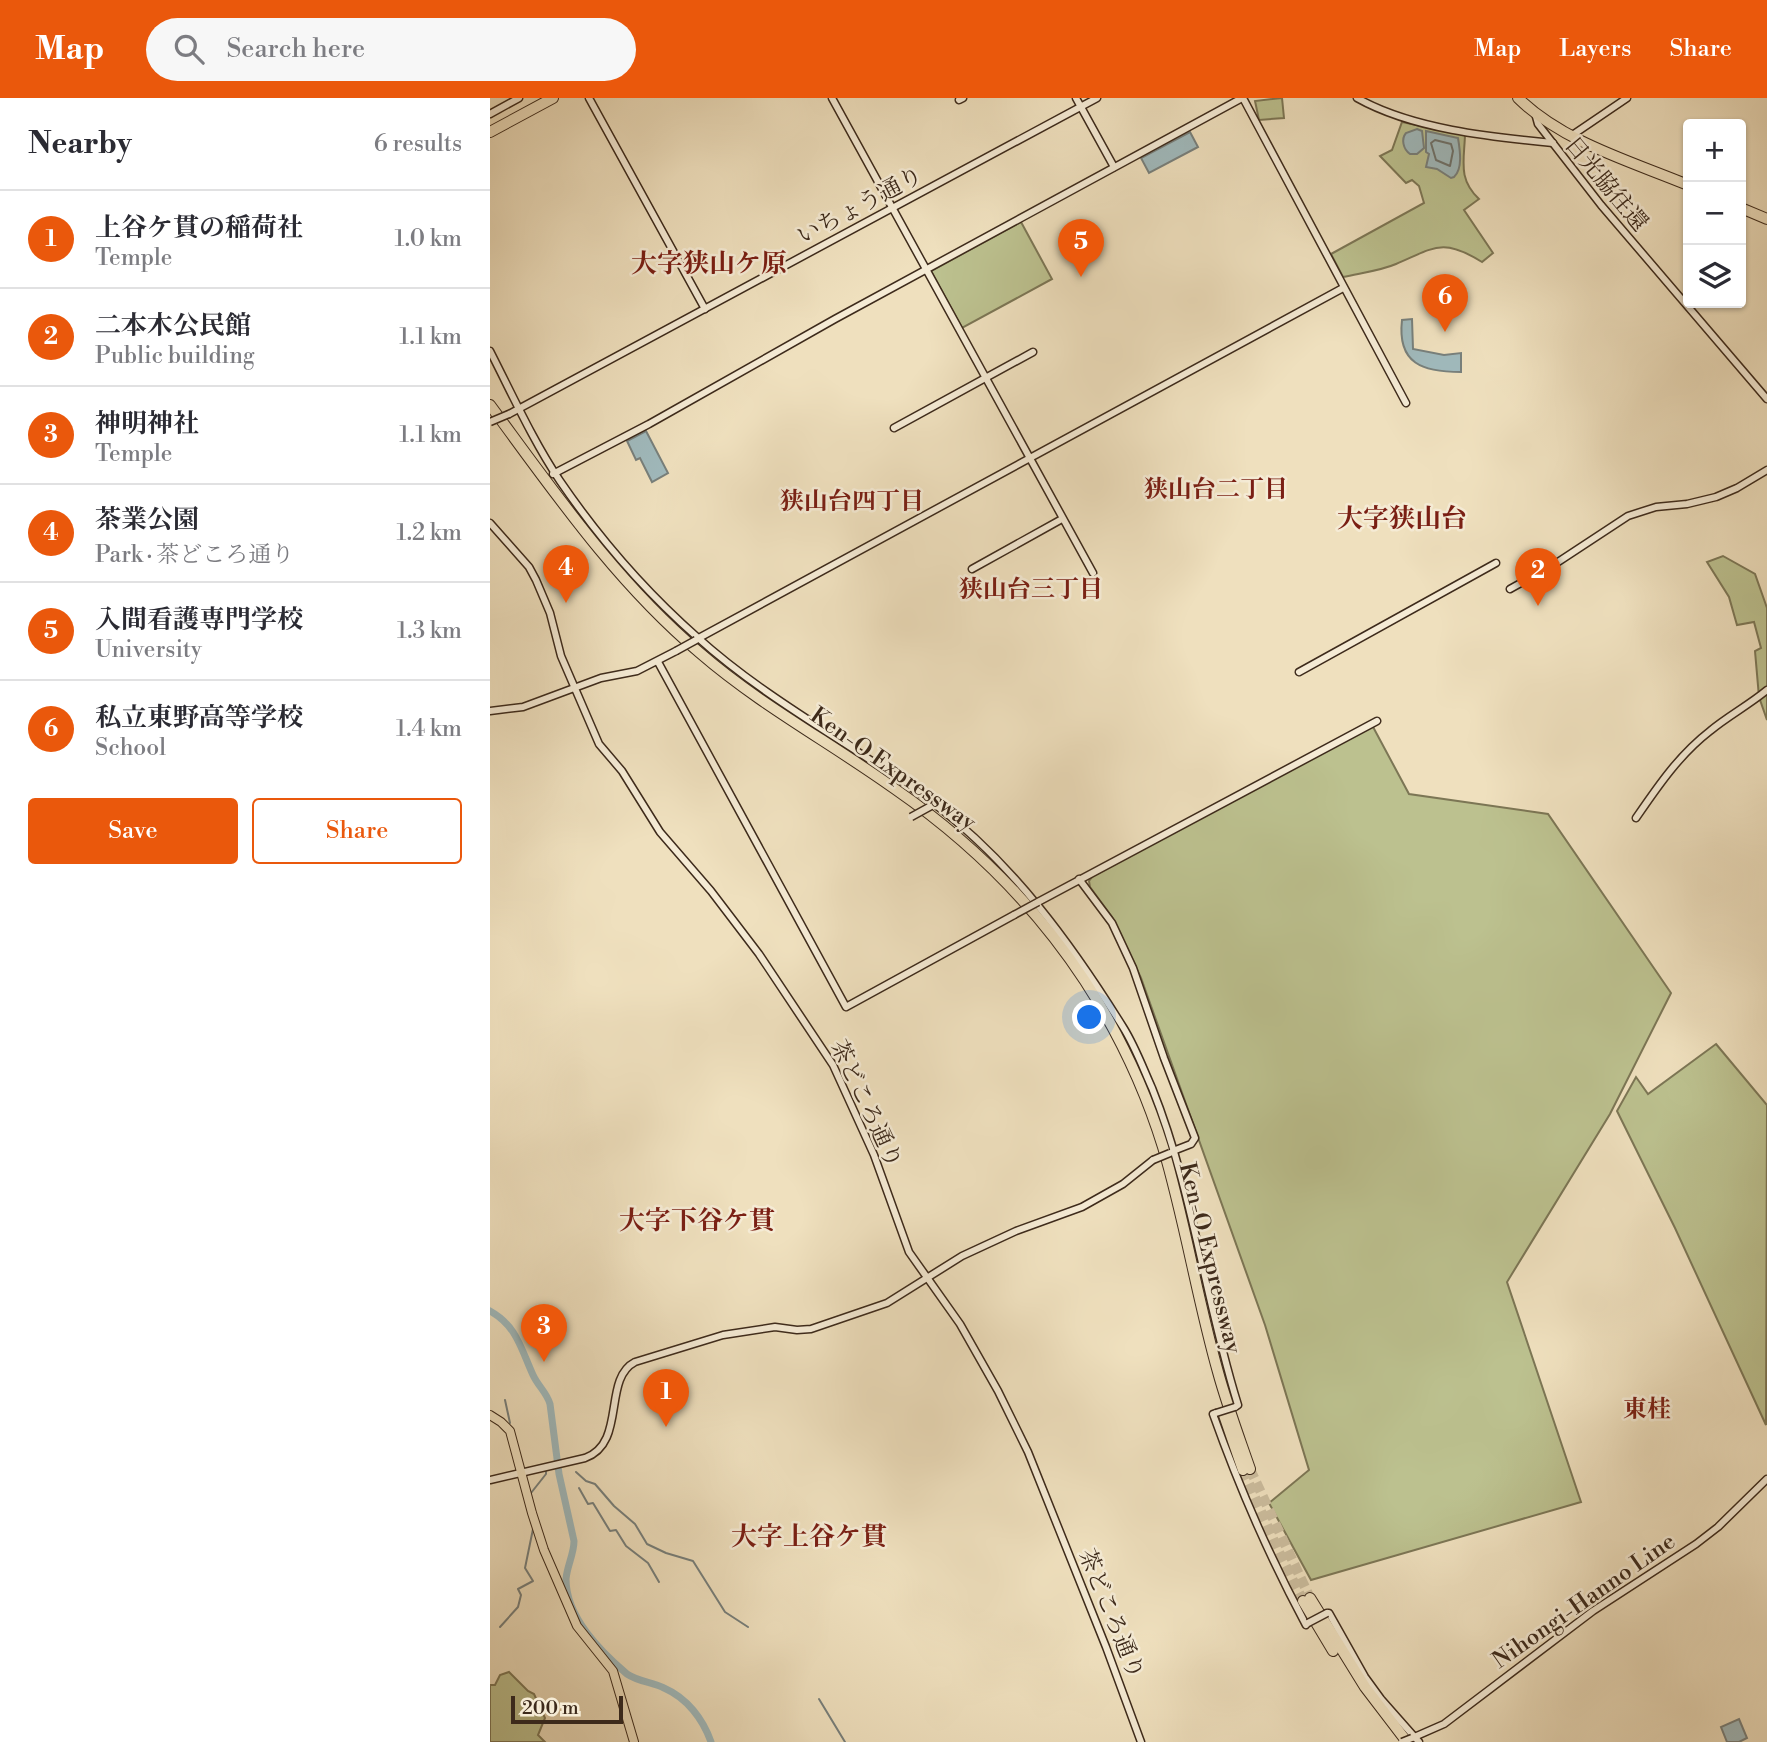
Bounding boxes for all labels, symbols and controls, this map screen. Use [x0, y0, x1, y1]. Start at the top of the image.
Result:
search box [146, 18, 636, 81]
text: Map [35, 29, 104, 70]
icon: search [170, 30, 208, 68]
text: Search here [226, 33, 365, 65]
text: Map [1474, 34, 1521, 64]
text: Layers [1559, 34, 1631, 64]
text: Share [1669, 34, 1732, 64]
map controls [1683, 119, 1746, 308]
button: + [1683, 119, 1746, 182]
text: Nearby [28, 125, 132, 163]
text: 6 results [374, 130, 462, 158]
street label: 日光脇往還 [1558, 131, 1654, 237]
street label: いちょう通り [793, 161, 927, 251]
button: − [1683, 182, 1746, 245]
text: 上谷ケ貫の稲荷社 [95, 212, 303, 244]
pin: 5 [1058, 219, 1104, 277]
text: 1 [45, 225, 57, 253]
text: 1.0 km [394, 225, 462, 253]
text: Temple [95, 244, 173, 272]
button: layers [1683, 245, 1746, 308]
district label: 大字狭山ケ原 [631, 248, 787, 280]
pin: 6 [1422, 274, 1468, 332]
text: 二本木公民館 [95, 310, 251, 342]
text: 2 [44, 323, 58, 351]
text: 1.1 km [399, 323, 462, 351]
text: Public building [95, 342, 255, 370]
text: 神明神社 [95, 408, 199, 440]
text: 3 [44, 421, 58, 449]
text: 1.1 km [399, 421, 462, 449]
text: Temple [95, 440, 173, 468]
district label: 狭山台二丁目 [1144, 475, 1288, 505]
district label: 狭山台四丁目 [780, 487, 924, 517]
district label: 大字狭山台 [1337, 503, 1467, 535]
text: 茶業公園 [95, 504, 199, 536]
text: 4 [43, 519, 59, 547]
text: 1.2 km [397, 519, 462, 547]
text: Park · 茶どころ通り [95, 541, 294, 569]
pin: 4 [543, 545, 589, 603]
pin: 2 [1515, 548, 1561, 606]
district label: 狭山台三丁目 [959, 575, 1103, 605]
text: 入間看護専門学校 [95, 604, 303, 636]
text: 5 [44, 617, 58, 645]
text: 1.3 km [397, 617, 462, 645]
text: University [95, 636, 202, 664]
street label: Ken-O Expressway [805, 701, 982, 837]
text: 私立東野高等学校 [95, 702, 303, 734]
text: 6 [44, 715, 58, 743]
text: 1.4 km [396, 715, 462, 743]
text: School [95, 734, 166, 762]
button: Save [28, 798, 238, 864]
button: Share [252, 798, 462, 864]
your location [1072, 1000, 1106, 1034]
street label: 茶どころ通り [824, 1036, 908, 1172]
street label: Ken-O Expressway [1173, 1160, 1247, 1357]
district label: 大字下谷ケ貫 [619, 1205, 775, 1237]
pin: 3 [521, 1304, 567, 1362]
pin: 1 [643, 1369, 689, 1427]
district label: 東桂 [1623, 1395, 1671, 1425]
district label: 大字上谷ケ貫 [731, 1521, 887, 1553]
street label: Nihongi-Hanno Line [1487, 1527, 1681, 1675]
street label: 茶どころ通り [1072, 1545, 1150, 1683]
scale bar [511, 1693, 623, 1725]
text: 200 m [522, 1696, 579, 1720]

